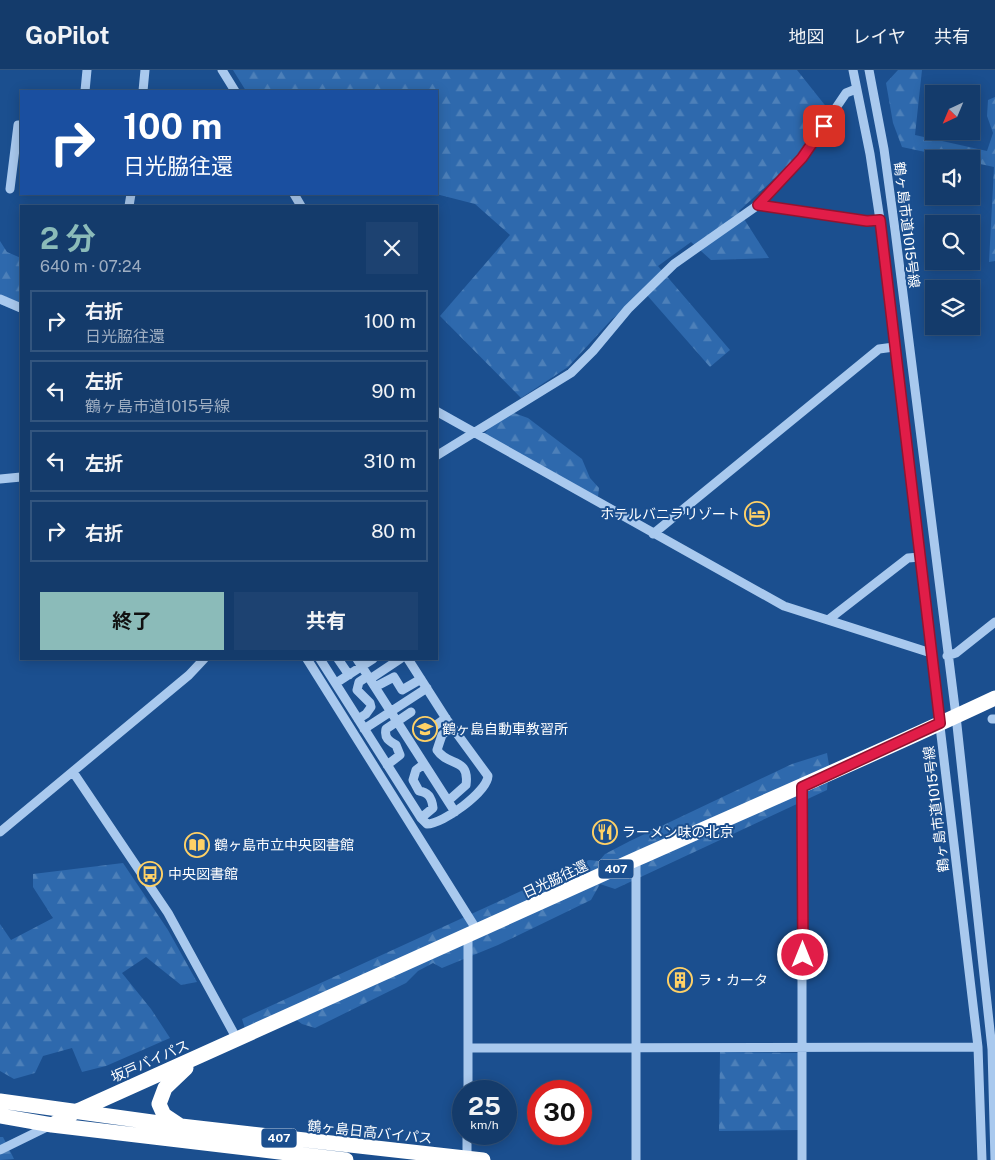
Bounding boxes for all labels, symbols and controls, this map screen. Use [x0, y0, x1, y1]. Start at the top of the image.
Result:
text: GoPilot [25, 21, 109, 49]
text: 地図 [789, 26, 825, 47]
text: レイヤ [853, 26, 906, 47]
text: 共有 [934, 26, 970, 47]
north arrow [925, 85, 980, 140]
map controls [925, 85, 980, 335]
pin [803, 105, 845, 147]
text: 100 m [123, 106, 222, 147]
icon: right [40, 110, 105, 175]
icon: arrive [810, 112, 838, 140]
button: sound [925, 150, 980, 205]
text: 日光脇往還 [123, 153, 233, 179]
street label: 鶴ヶ島市道1015号線 [891, 161, 923, 289]
button: search [925, 215, 980, 270]
text: 2 分 [40, 220, 96, 256]
button: close [366, 222, 418, 274]
text: 640 m · 07:24 [40, 257, 141, 276]
button: layers [925, 280, 980, 335]
text: 右折 [85, 300, 123, 322]
icon: right [42, 307, 70, 335]
text: 100 m [364, 310, 416, 332]
text: 日光脇往還 [85, 327, 165, 346]
text: 左折 [85, 370, 123, 392]
icon: left [42, 377, 70, 405]
text: 90 m [372, 380, 416, 402]
text: 鶴ヶ島市道1015号線 [85, 397, 230, 416]
icon: left [42, 447, 70, 475]
text: 310 m [364, 450, 416, 472]
text: 左折 [85, 452, 123, 474]
hotel icon: ホテルバニラリゾート [744, 501, 770, 527]
place label: ホテルバニラリゾート [600, 506, 740, 522]
icon: right [42, 517, 70, 545]
text: 80 m [371, 520, 416, 542]
text: 右折 [85, 522, 123, 544]
button: 終了 [40, 592, 224, 650]
button: 共有 [234, 592, 418, 650]
school or university icon: 鶴ヶ島自動車教習所 [412, 716, 438, 742]
place label: 鶴ヶ島自動車教習所 [442, 721, 568, 737]
street label: 鶴ヶ島市道1015号線 [920, 745, 952, 873]
restaurant icon: ラーメン味の北京 [592, 819, 618, 845]
place label: ラーメン味の北京 [622, 824, 733, 840]
library icon: 鶴ヶ島市立中央図書館 [184, 832, 210, 858]
place label: 鶴ヶ島市立中央図書館 [214, 837, 354, 853]
street label: 日光脇往還 [520, 857, 590, 901]
road number: 407 [598, 860, 634, 879]
bus stop icon: 中央図書館 [137, 861, 163, 887]
place label: 中央図書館 [168, 866, 238, 882]
position arrow [776, 928, 828, 980]
building icon: ラ・カータ [667, 967, 693, 993]
place label: ラ・カータ [698, 972, 768, 988]
street label: 坂戸バイパス [108, 1037, 192, 1085]
speed limit sign: 30 [527, 1080, 592, 1145]
text: 25 [468, 1091, 501, 1121]
street label: 鶴ヶ島日高バイパス [307, 1117, 433, 1147]
text: km/h [470, 1118, 499, 1132]
road number: 407 [262, 1128, 296, 1148]

